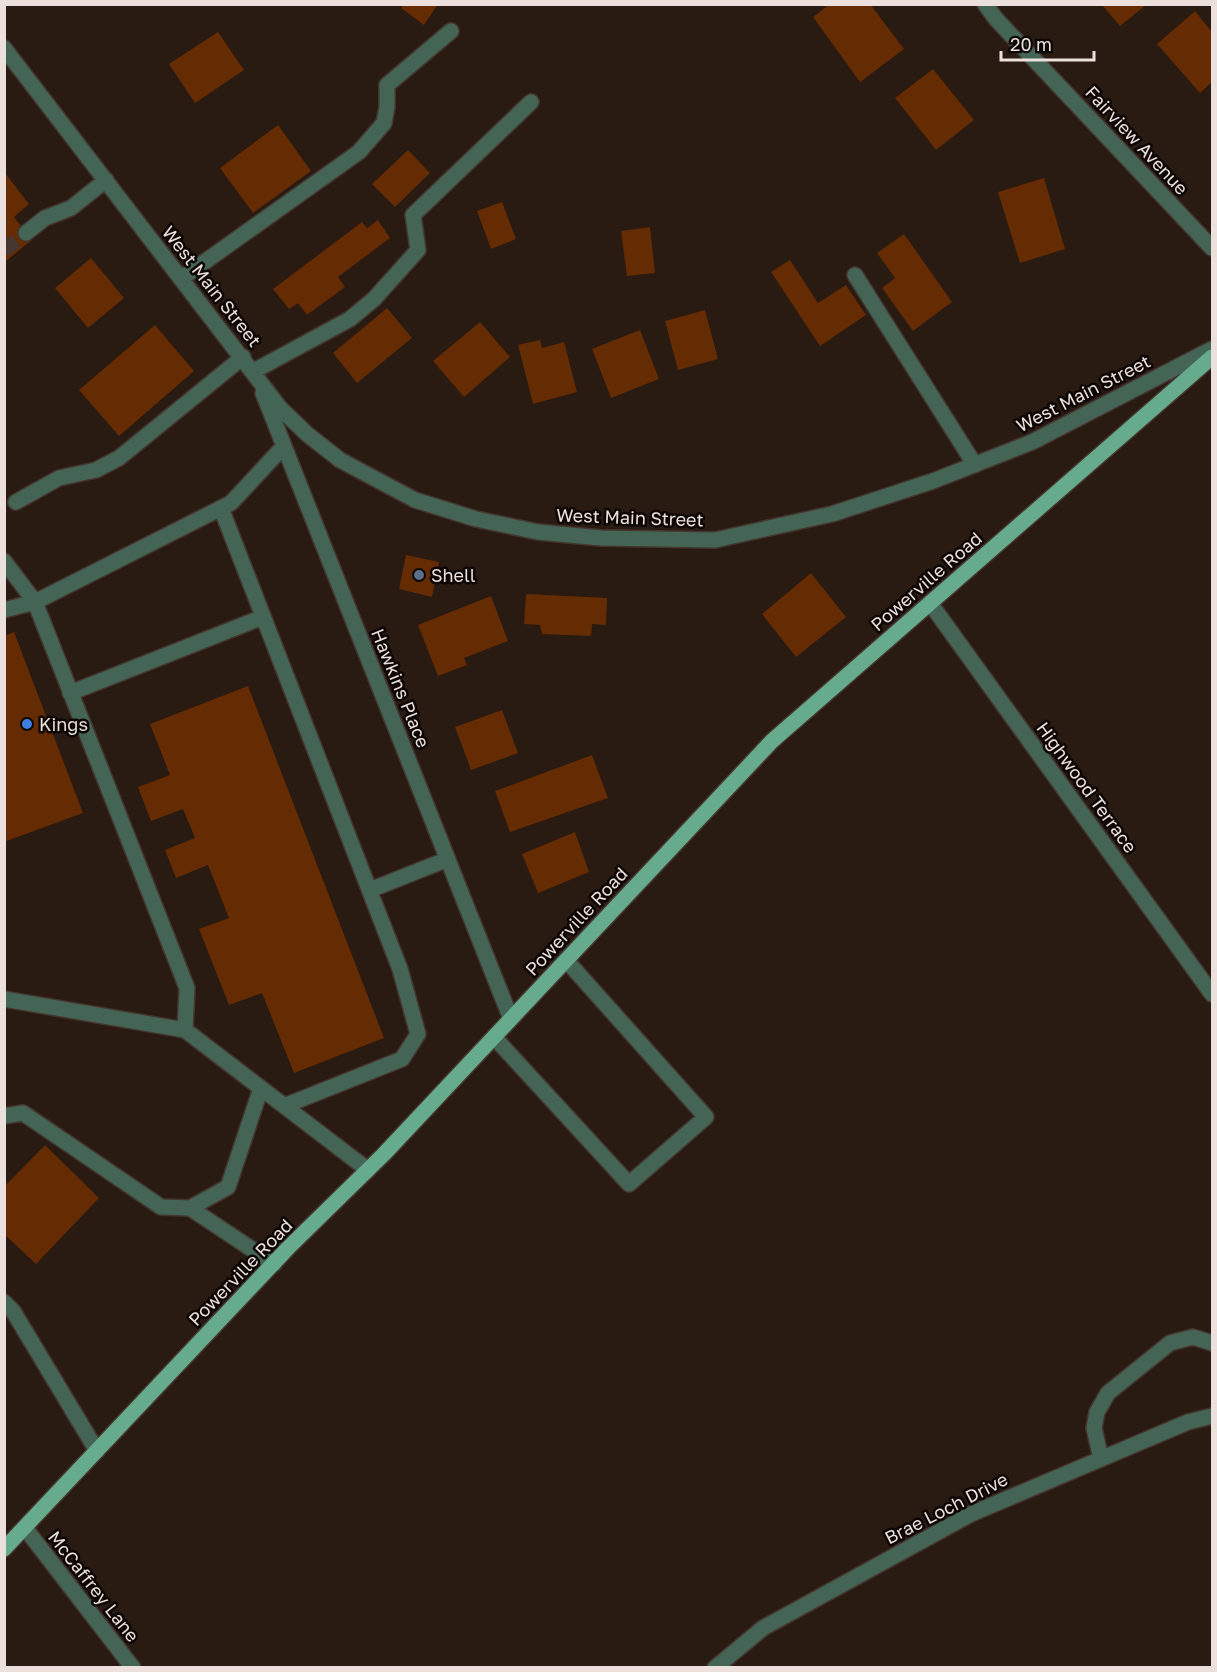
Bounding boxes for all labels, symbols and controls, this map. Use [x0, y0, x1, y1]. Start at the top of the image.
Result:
scale bar [1001, 24, 1094, 62]
text: 20 m [1010, 33, 1052, 55]
street label: Fairview Avenue [1081, 81, 1193, 199]
street label: West Main Street [158, 221, 266, 351]
street label: West Main Street [1012, 350, 1154, 436]
street label: West Main Street [556, 503, 704, 531]
street label: Powerville Road [866, 527, 986, 635]
place label: Shell [431, 564, 476, 586]
marker: Shell [412, 568, 426, 582]
street label: Hawkins Place [367, 625, 435, 751]
place label: Kings [39, 713, 88, 735]
marker: Kings [20, 717, 34, 731]
street label: Highwood Terrace [1032, 717, 1142, 857]
street label: Powerville Road [520, 862, 632, 980]
street label: Powerville Road [183, 1214, 297, 1330]
street label: Brae Loch Drive [881, 1468, 1011, 1548]
street label: McCaffrey Lane [44, 1526, 144, 1646]

